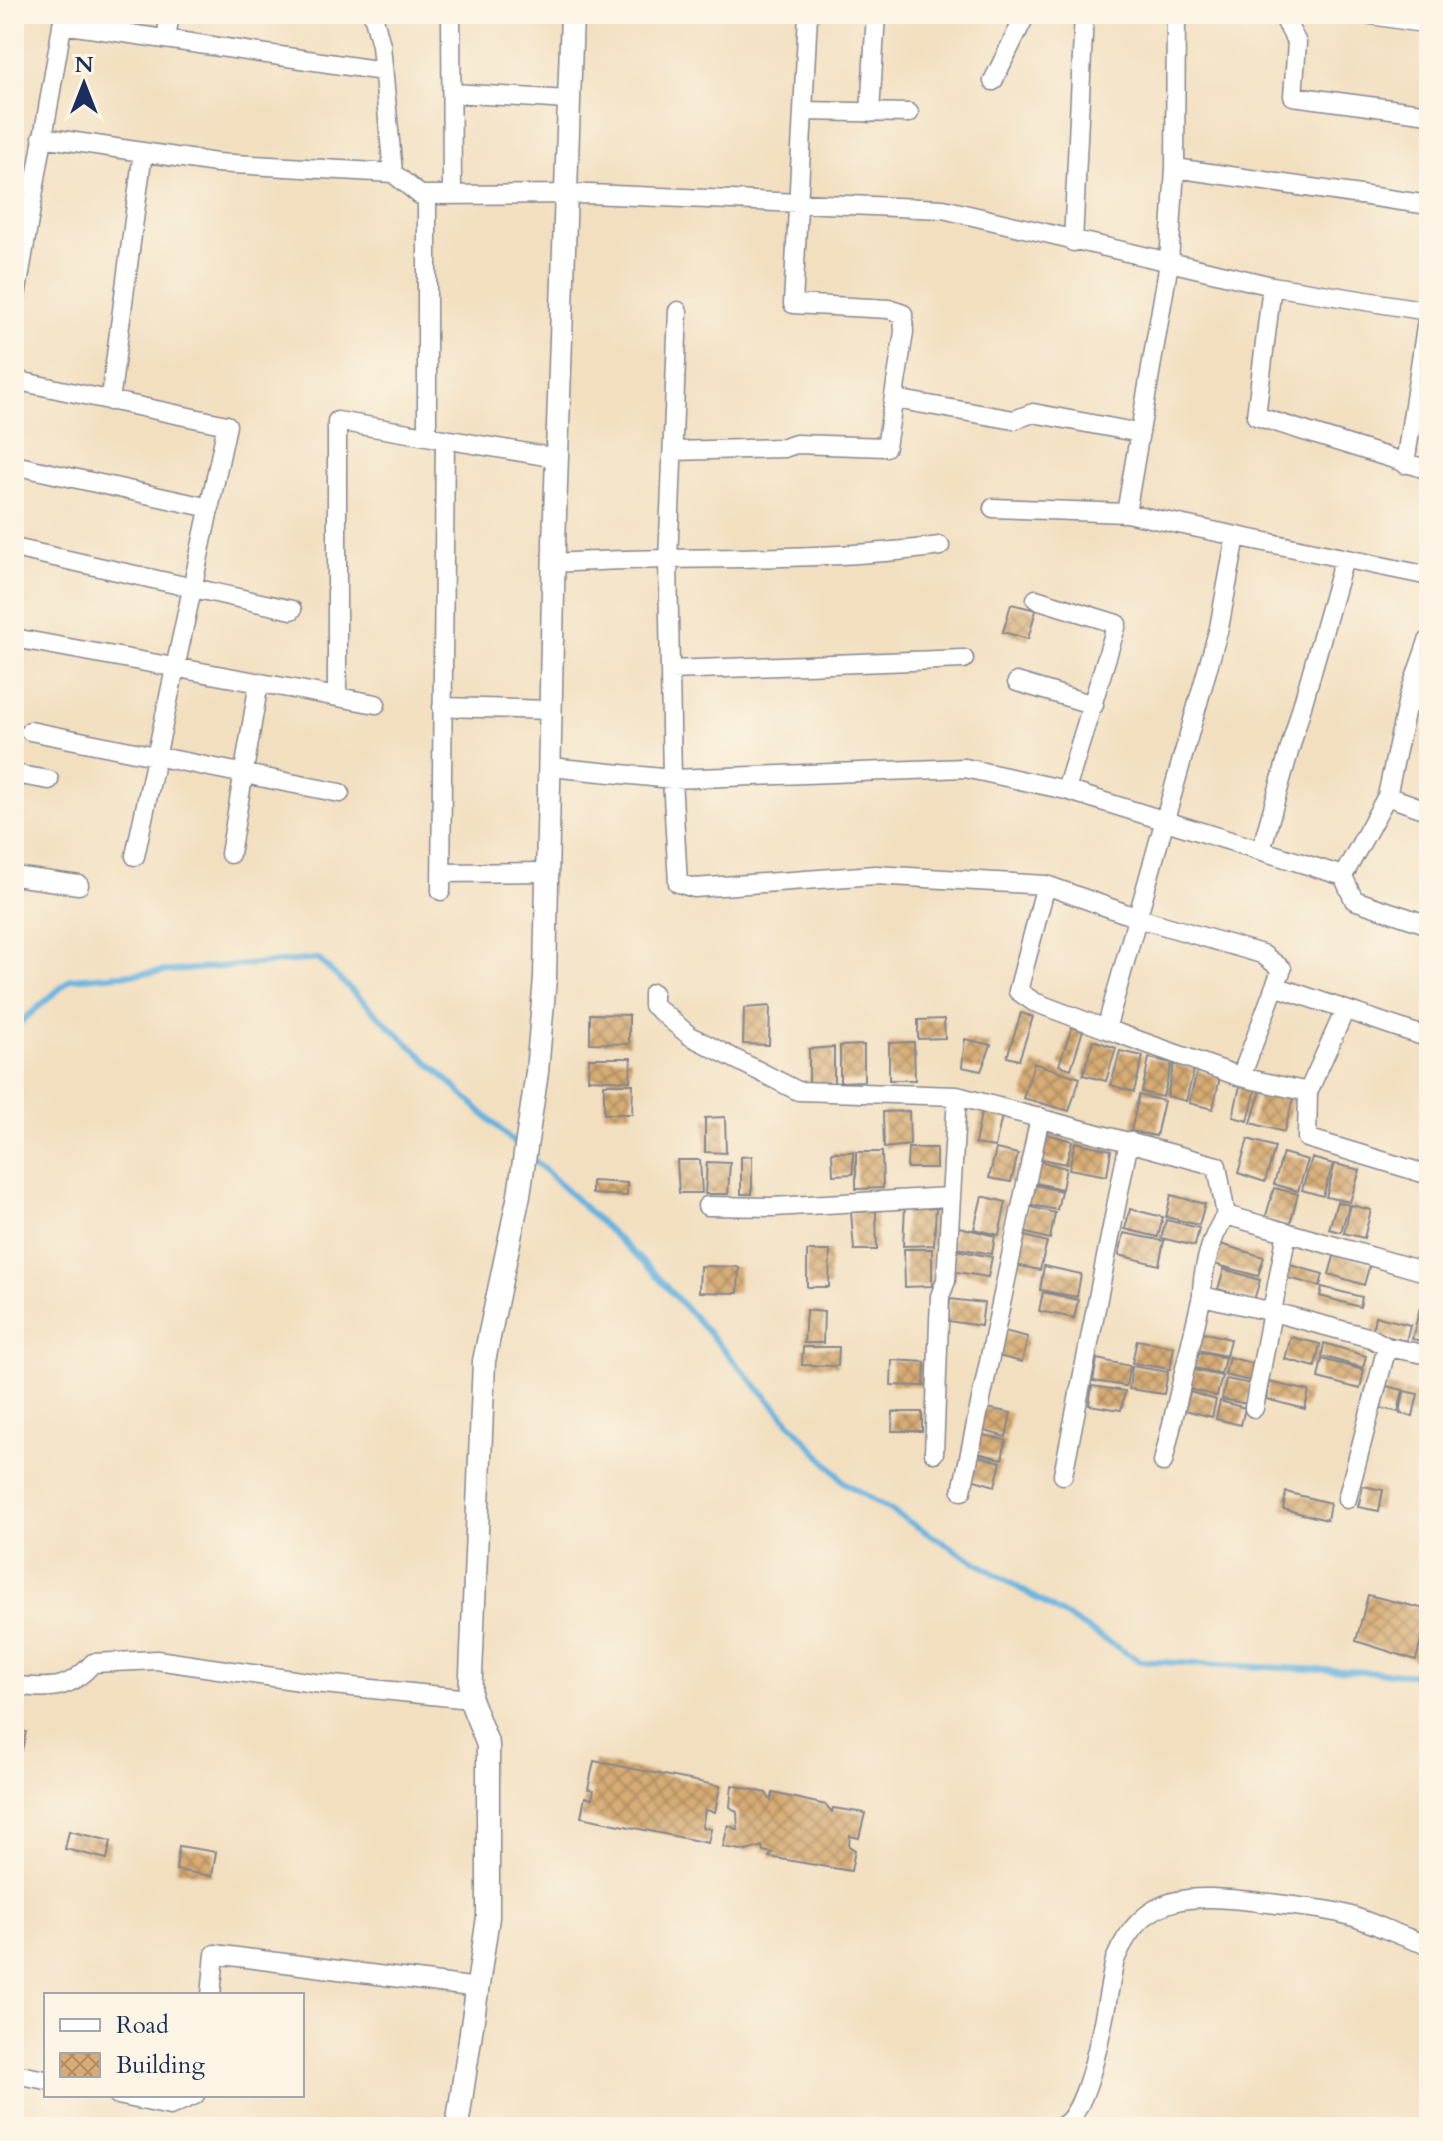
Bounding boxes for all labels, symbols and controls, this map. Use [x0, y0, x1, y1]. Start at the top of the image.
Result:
north arrow [44, 44, 124, 124]
text: N [74, 50, 94, 80]
legend [44, 1993, 304, 2097]
text: Road [116, 2009, 169, 2042]
text: Building [116, 2049, 206, 2082]

